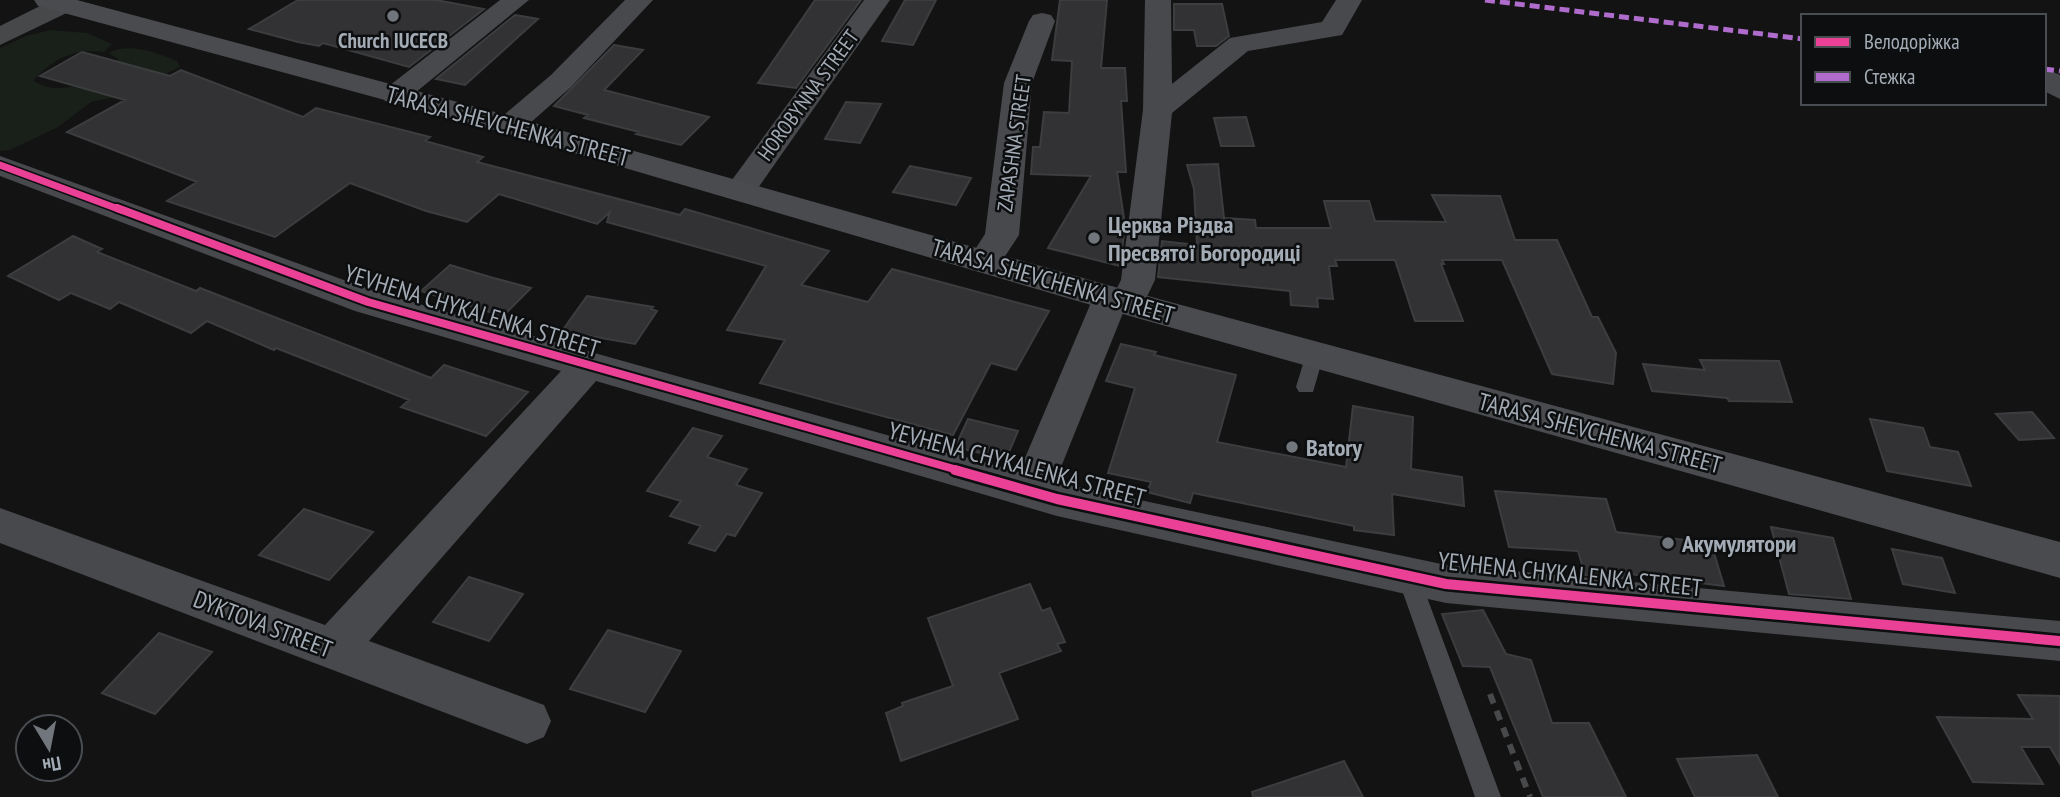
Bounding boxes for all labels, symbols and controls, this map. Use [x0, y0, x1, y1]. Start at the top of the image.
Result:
marker: Church IUCECB [385, 8, 401, 24]
legend [1801, 14, 2046, 105]
street label: HOROBYNNA STREET [751, 24, 865, 166]
place label: Church IUCECB [338, 27, 448, 54]
text: Велодоріжка [1864, 28, 1960, 55]
text: Стежка [1864, 63, 1915, 90]
street label: ZAPASHNA STREET [991, 72, 1037, 213]
street label: TARASA SHEVCHENKA STREET [383, 79, 633, 173]
place label: Церква Різдва Пресвятої Богородиці [1108, 209, 1301, 268]
marker: Церква Різдва Пресвятої Богородиці [1086, 230, 1102, 246]
street label: TARASA SHEVCHENKA STREET [928, 232, 1178, 331]
street label: YEVHENA CHYKALENKA STREET [341, 257, 604, 365]
street label: TARASA SHEVCHENKA STREET [1475, 386, 1725, 480]
street label: YEVHENA CHYKALENKA STREET [885, 415, 1149, 513]
place label: Batory [1306, 432, 1362, 463]
marker: Batory [1284, 439, 1300, 455]
place label: Акумулятори [1681, 528, 1796, 559]
marker: Акумулятори [1660, 535, 1676, 551]
street label: YEVHENA CHYKALENKA STREET [1436, 545, 1704, 603]
street label: DYKTOVA STREET [189, 583, 337, 665]
north arrow [14, 713, 84, 783]
text: Пн [41, 751, 63, 778]

